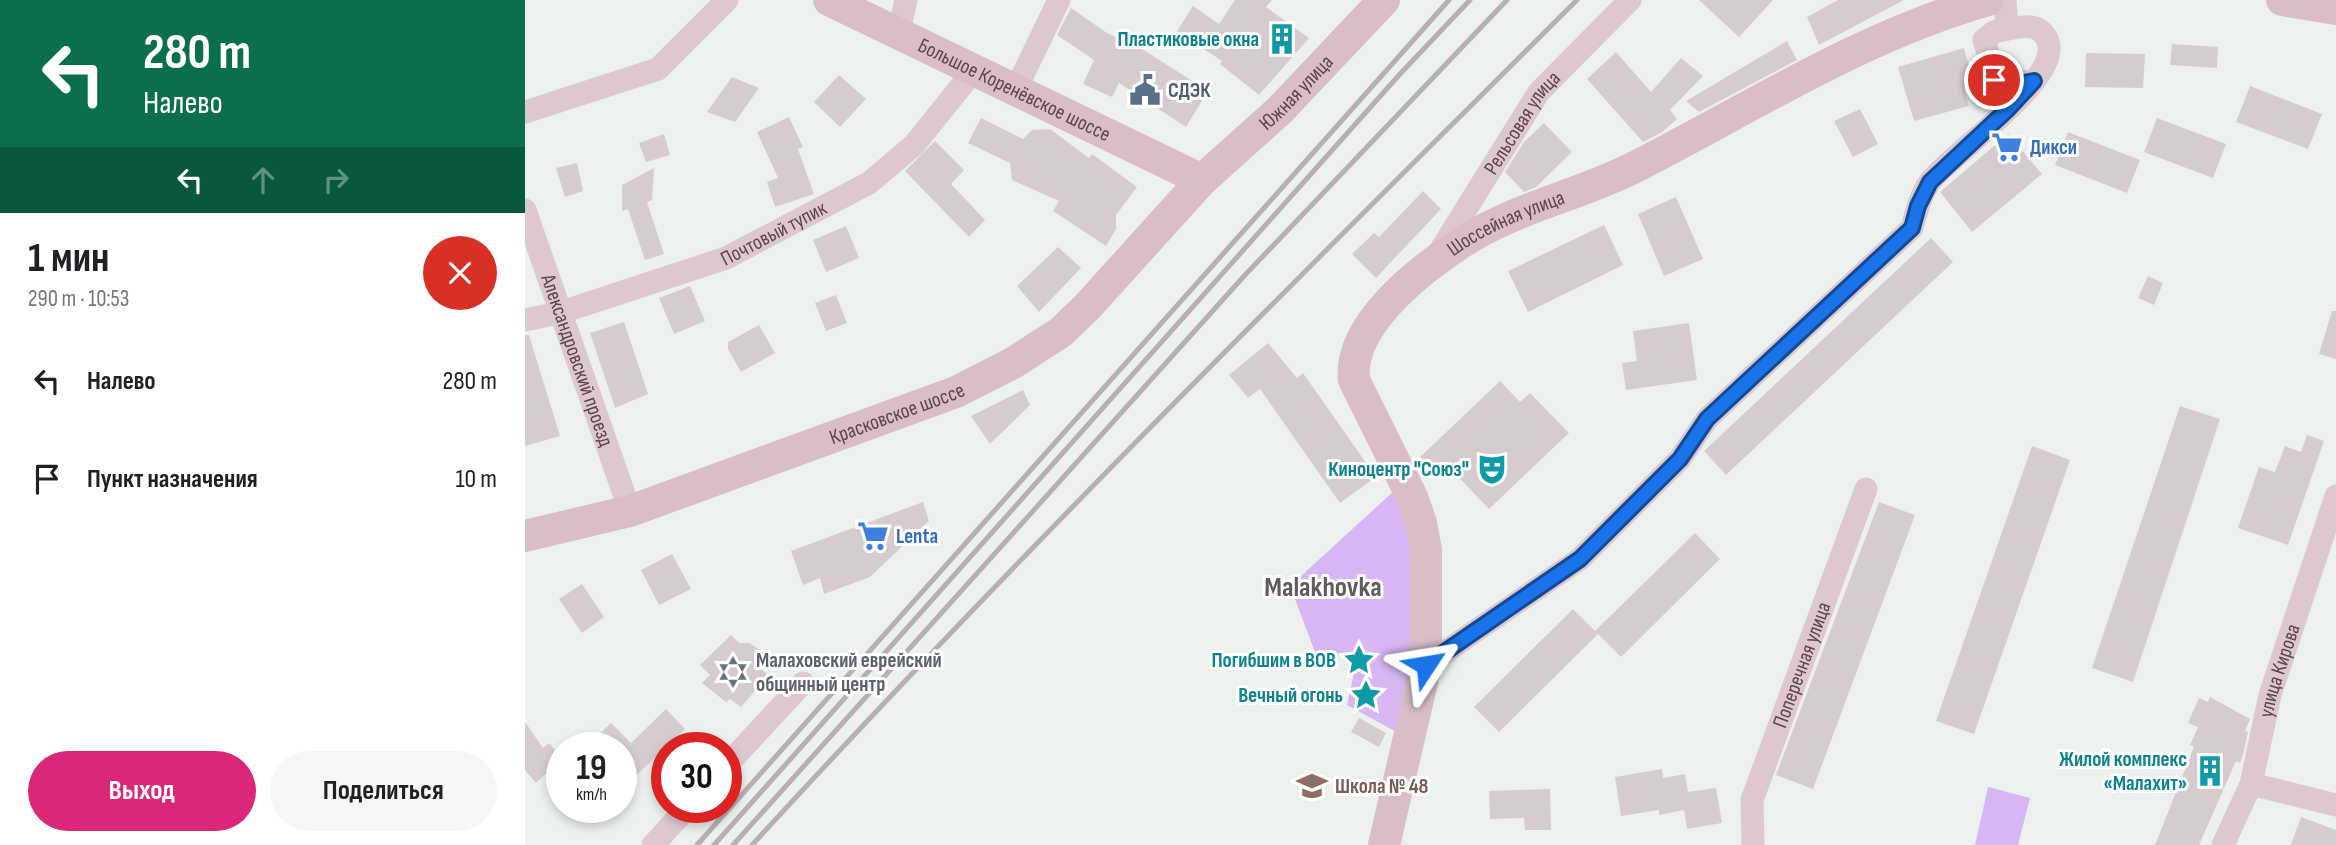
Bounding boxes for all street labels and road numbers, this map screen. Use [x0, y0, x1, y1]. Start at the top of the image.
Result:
street label: Большое Коренёвское шоссе [914, 32, 1115, 147]
street label: Южная улица [1254, 49, 1338, 135]
street label: Рельсовая улица [1478, 65, 1565, 179]
street label: Шоссейная улица [1442, 185, 1568, 261]
street label: Почтовый тупик [716, 195, 831, 271]
street label: Александровский проезд [535, 270, 619, 450]
street label: Красковское шоссе [826, 377, 969, 450]
street label: Поперечная улица [1767, 598, 1836, 731]
street label: улица Кирова [2253, 621, 2305, 720]

